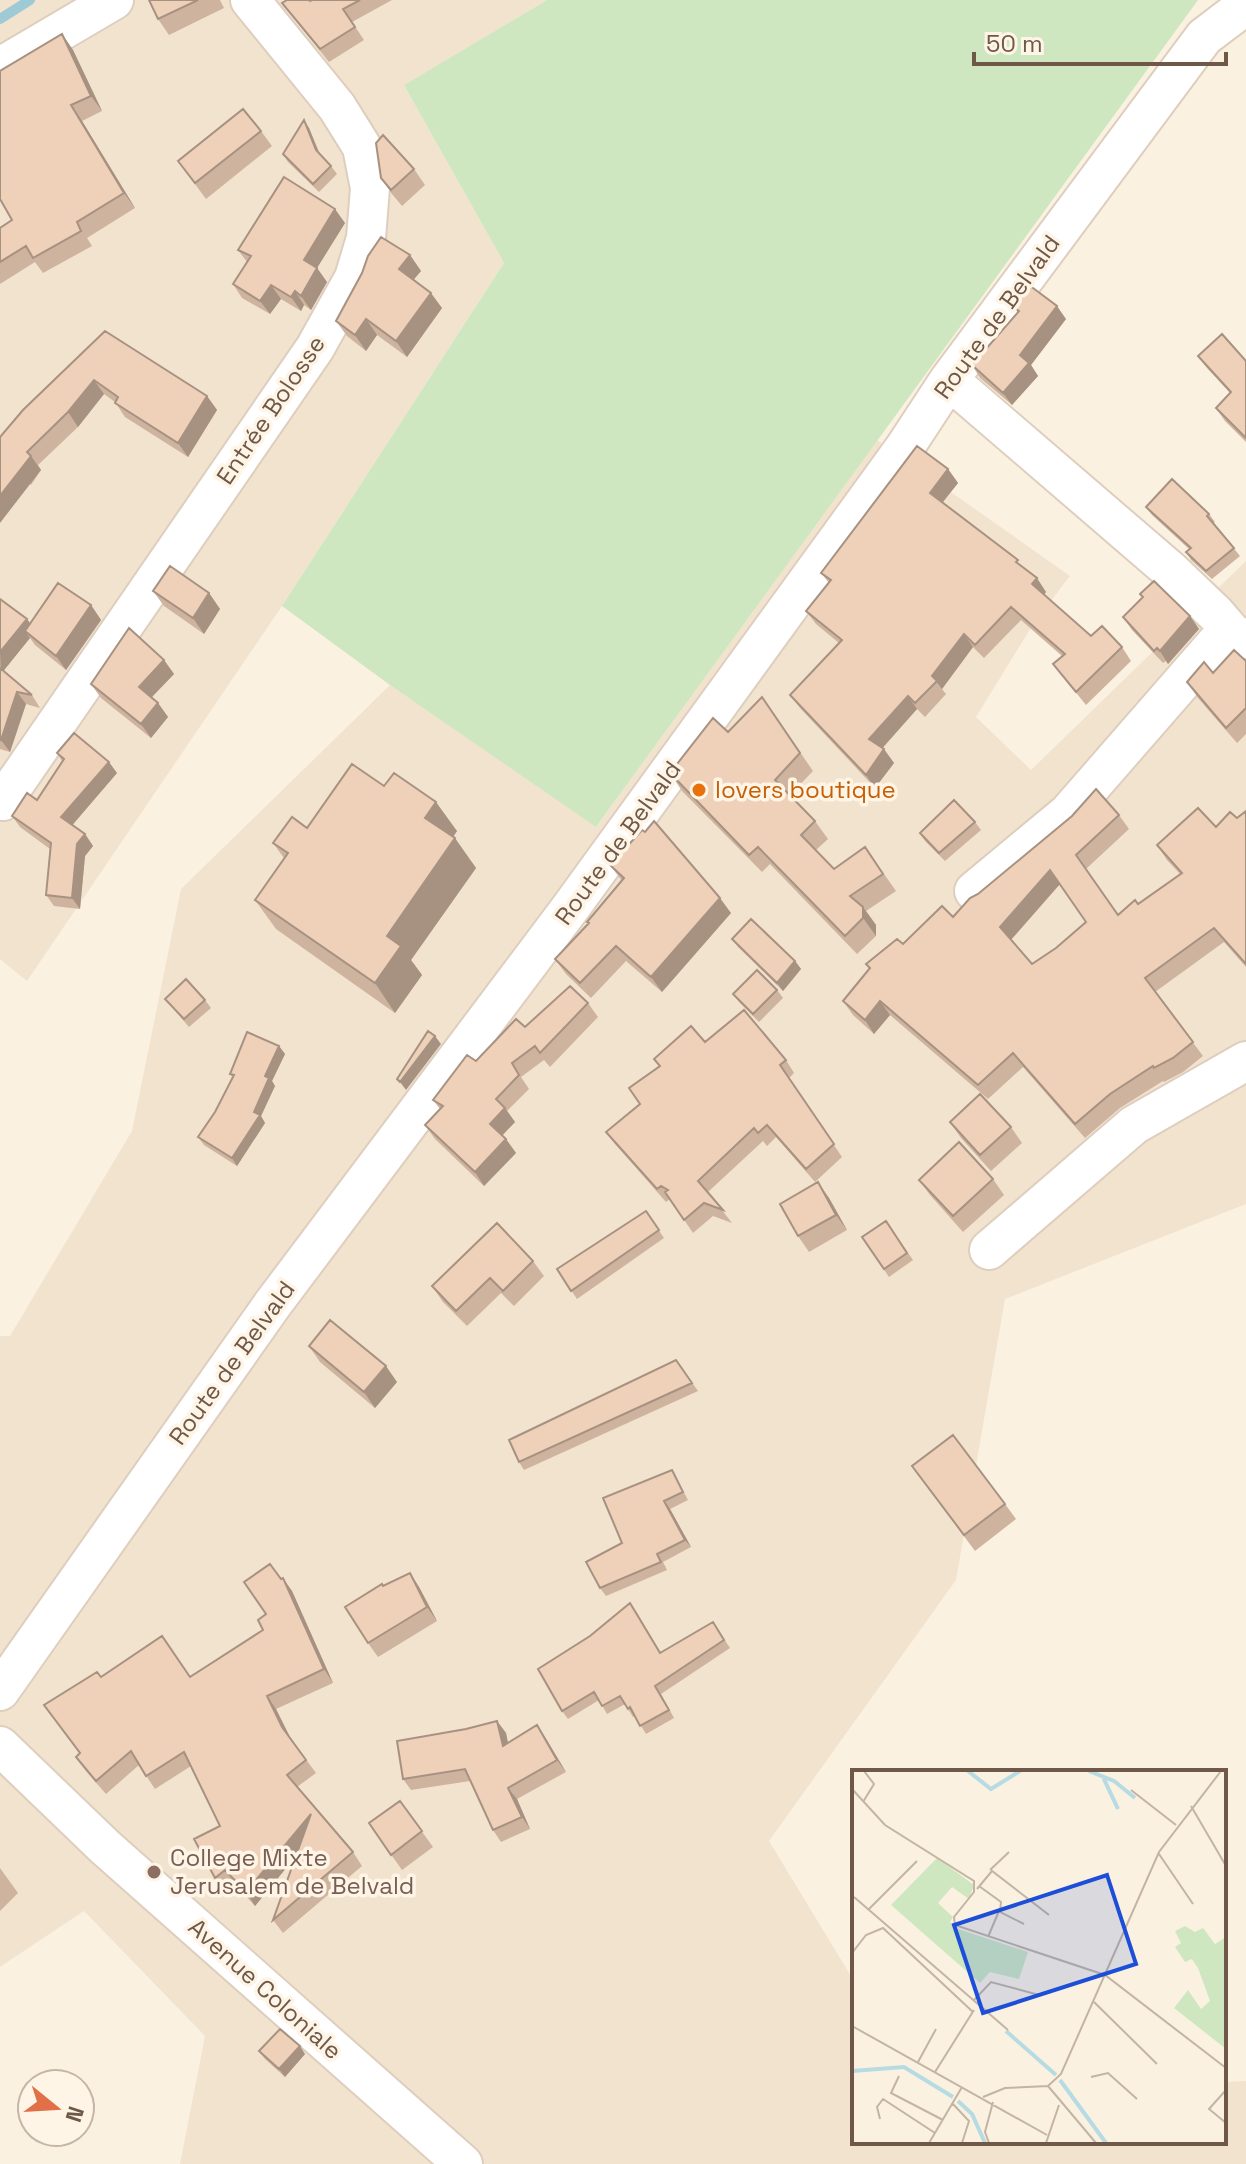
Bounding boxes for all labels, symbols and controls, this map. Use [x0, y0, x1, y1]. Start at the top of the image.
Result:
scale bar [974, 16, 1226, 66]
text: 50 m [986, 28, 1043, 59]
street label: Route de Belvald [927, 229, 1066, 405]
street label: Entrée Bolosse [209, 329, 332, 490]
street label: Route de Belvald [548, 755, 687, 931]
place label: lovers boutique [715, 774, 896, 805]
marker: lovers boutique [690, 781, 708, 799]
street label: Route de Belvald [162, 1275, 301, 1451]
inset map [852, 1770, 1226, 2144]
place label: College Mixte Jerusalem de Belvald [170, 1842, 414, 1901]
marker: College Mixte Jerusalem de Belvald [145, 1863, 163, 1881]
street label: Avenue Coloniale [182, 1911, 349, 2066]
north arrow [16, 2068, 96, 2148]
text: N [59, 2103, 91, 2126]

